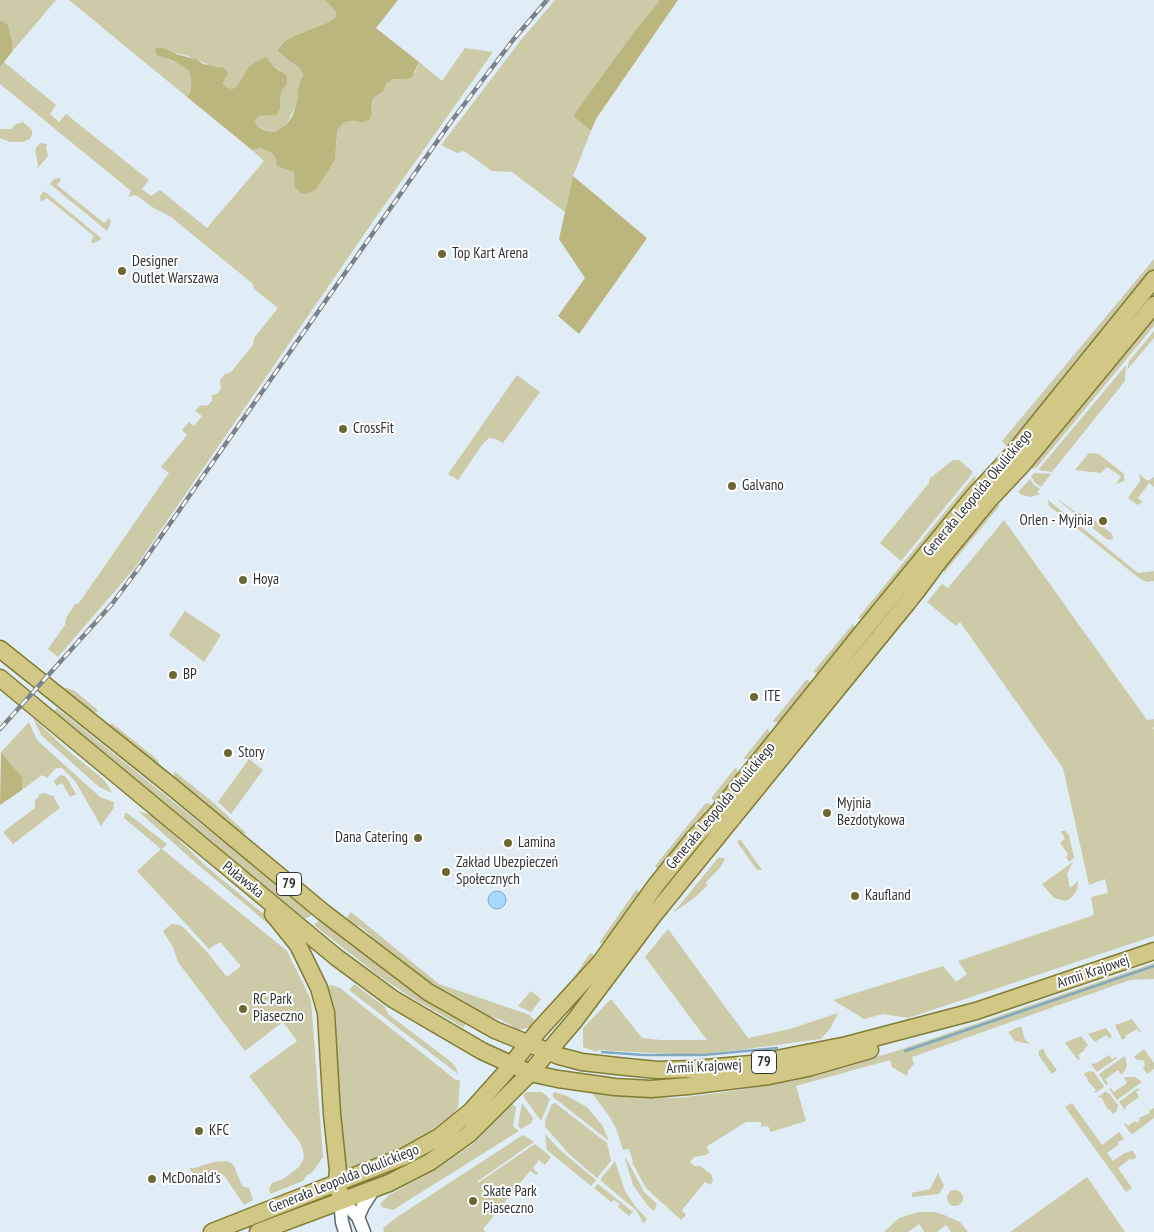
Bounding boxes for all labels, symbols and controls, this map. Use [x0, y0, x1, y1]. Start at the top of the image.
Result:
place label: Top Kart Arena [452, 245, 528, 263]
marker: Top Kart Arena [436, 248, 448, 260]
place label: Designer Outlet Warszawa [132, 253, 219, 288]
marker: Designer Outlet Warszawa [116, 265, 128, 277]
place label: CrossFit [353, 420, 394, 438]
marker: CrossFit [337, 423, 349, 435]
street label: Generała Leopolda Okulickiego [920, 426, 1036, 560]
place label: Galvano [742, 477, 784, 495]
marker: Galvano [726, 480, 738, 492]
place label: Orlen - Myjnia [1019, 512, 1093, 530]
marker: Orlen - Myjnia [1097, 515, 1109, 527]
place label: Hoya [253, 571, 279, 589]
marker: Hoya [237, 574, 249, 586]
place label: BP [183, 666, 197, 684]
marker: BP [167, 669, 179, 681]
place label: ITE [764, 688, 781, 706]
marker: ITE [748, 691, 760, 703]
street label: Generała Leopolda Okulickiego [663, 739, 779, 873]
place label: Story [238, 744, 265, 762]
marker: Story [222, 747, 234, 759]
place label: Myjnia Bezdotykowa [837, 795, 905, 830]
marker: Myjnia Bezdotykowa [821, 807, 833, 819]
place label: Dana Catering [335, 829, 408, 847]
marker: Dana Catering [412, 832, 424, 844]
place label: Lamina [518, 834, 556, 852]
marker: Lamina [502, 837, 514, 849]
place label: Zakład Ubezpieczeń Społecznych [456, 854, 558, 889]
street label: Puławska [219, 858, 267, 902]
marker: Zakład Ubezpieczeń Społecznych [440, 866, 452, 878]
road number: 79 [276, 872, 302, 896]
place label: Kaufland [865, 887, 911, 905]
marker: Kaufland [849, 890, 861, 902]
street label: Armii Krajowej [1054, 951, 1132, 993]
place label: RC Park Piaseczno [253, 991, 304, 1026]
marker: RC Park Piaseczno [237, 1003, 249, 1015]
road number: 79 [752, 1050, 776, 1074]
street label: Armii Krajowej [666, 1056, 742, 1078]
place label: KFC [209, 1122, 229, 1140]
marker: KFC [193, 1125, 205, 1137]
street label: Generała Leopolda Okulickiego [266, 1141, 422, 1217]
place label: McDonald's [162, 1170, 221, 1188]
marker: McDonald's [146, 1173, 158, 1185]
place label: Skate Park Piaseczno [483, 1183, 537, 1218]
marker: Skate Park Piaseczno [467, 1195, 479, 1207]

